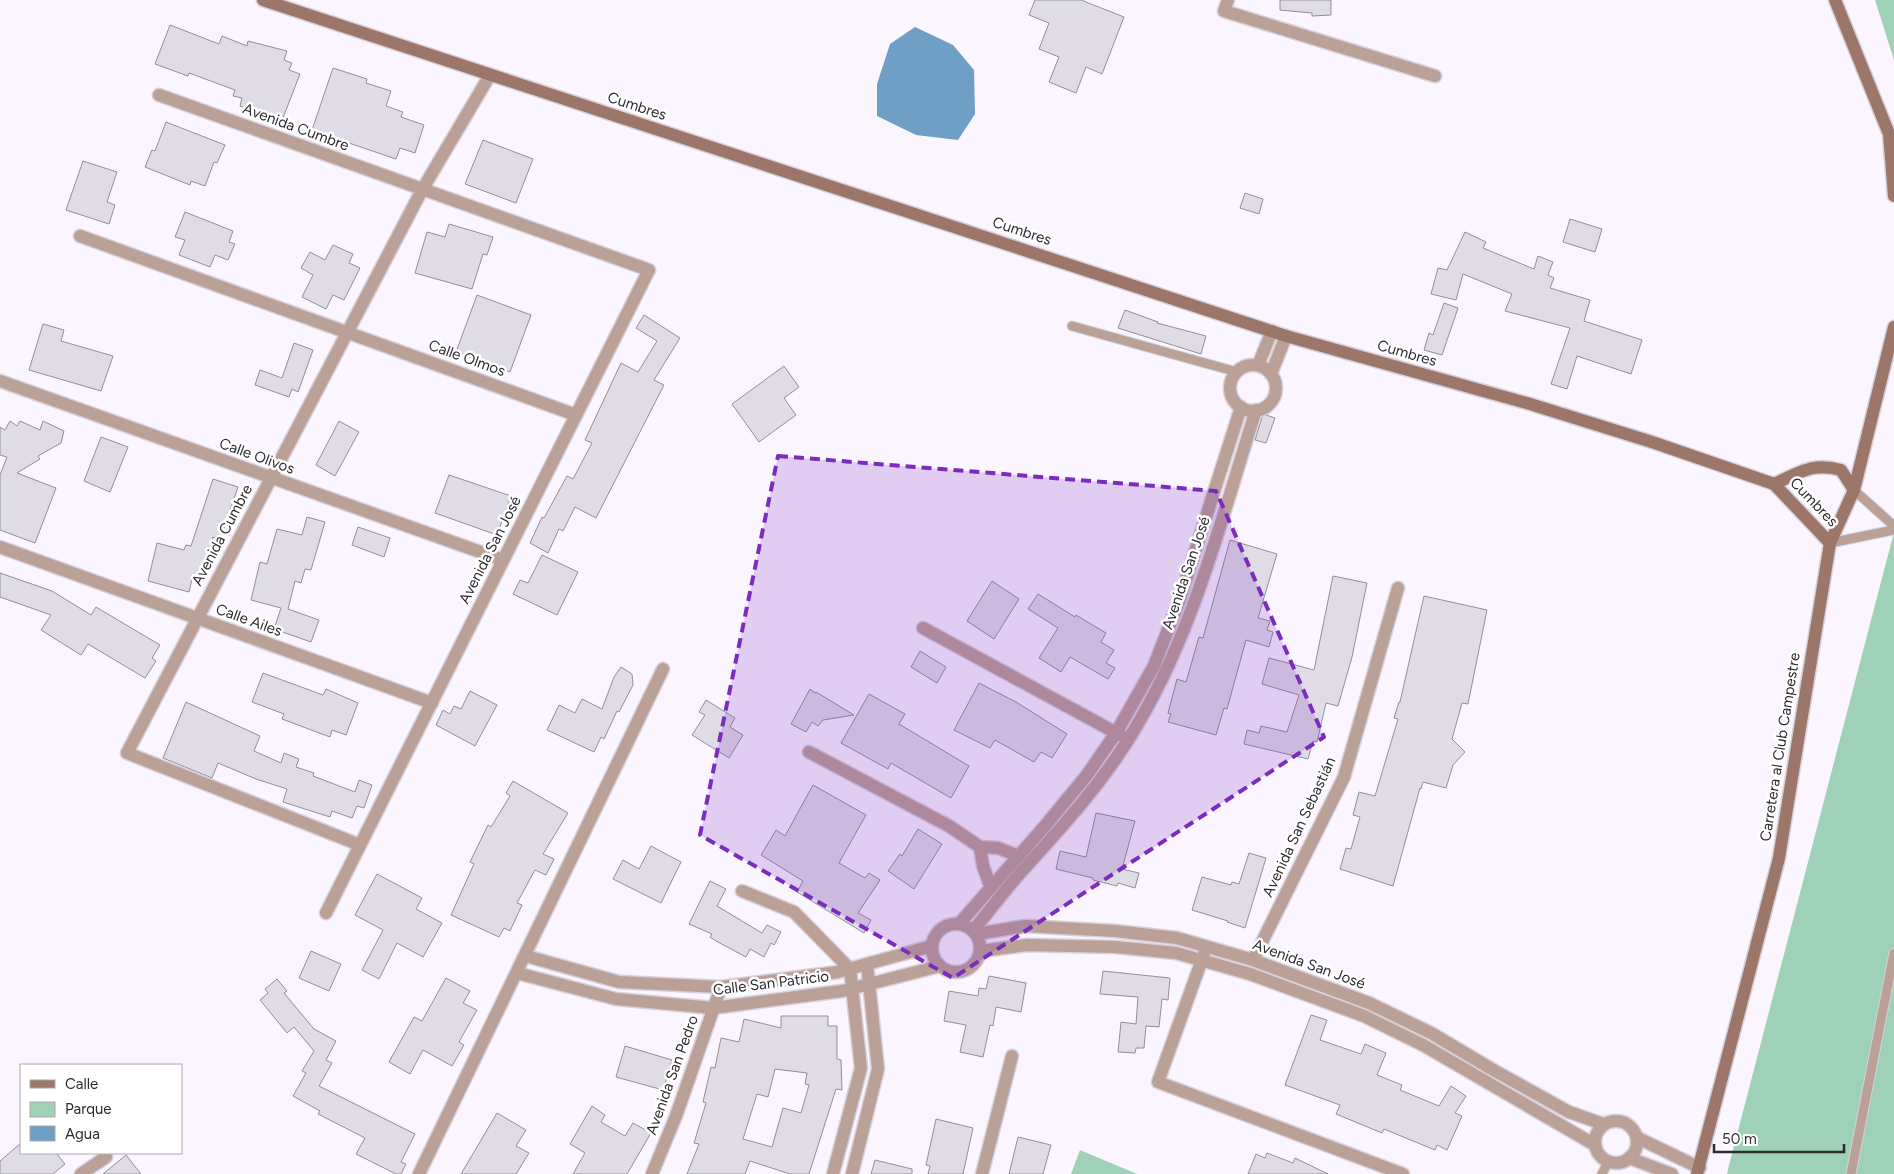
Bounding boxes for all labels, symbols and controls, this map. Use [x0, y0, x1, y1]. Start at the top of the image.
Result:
street label: Cumbres [605, 88, 669, 124]
street label: Avenida Cumbre [240, 99, 352, 155]
street label: Cumbres [990, 213, 1054, 249]
street label: Calle Olmos [426, 336, 508, 380]
street label: Cumbres [1375, 336, 1439, 370]
street label: Calle Olivos [217, 434, 297, 478]
street label: Cumbres [1786, 474, 1842, 530]
street label: Avenida Cumbre [188, 481, 256, 589]
street label: Avenida San José [455, 493, 525, 607]
street label: Avenida San José [1158, 514, 1214, 632]
street label: Calle Ailes [213, 600, 285, 640]
street label: Carretera al Club Campestre [1756, 651, 1804, 843]
street label: Avenida San Sebastián [1259, 754, 1339, 900]
street label: Avenida San José [1250, 935, 1368, 993]
street label: Calle San Patricio [712, 967, 830, 999]
street label: Avenida San Pedro [642, 1012, 702, 1137]
legend [20, 1064, 182, 1154]
text: Calle [65, 1075, 98, 1093]
text: Parque [65, 1100, 112, 1118]
scale bar [1714, 1122, 1844, 1154]
text: Agua [65, 1125, 100, 1143]
text: 50 m [1722, 1130, 1757, 1148]

